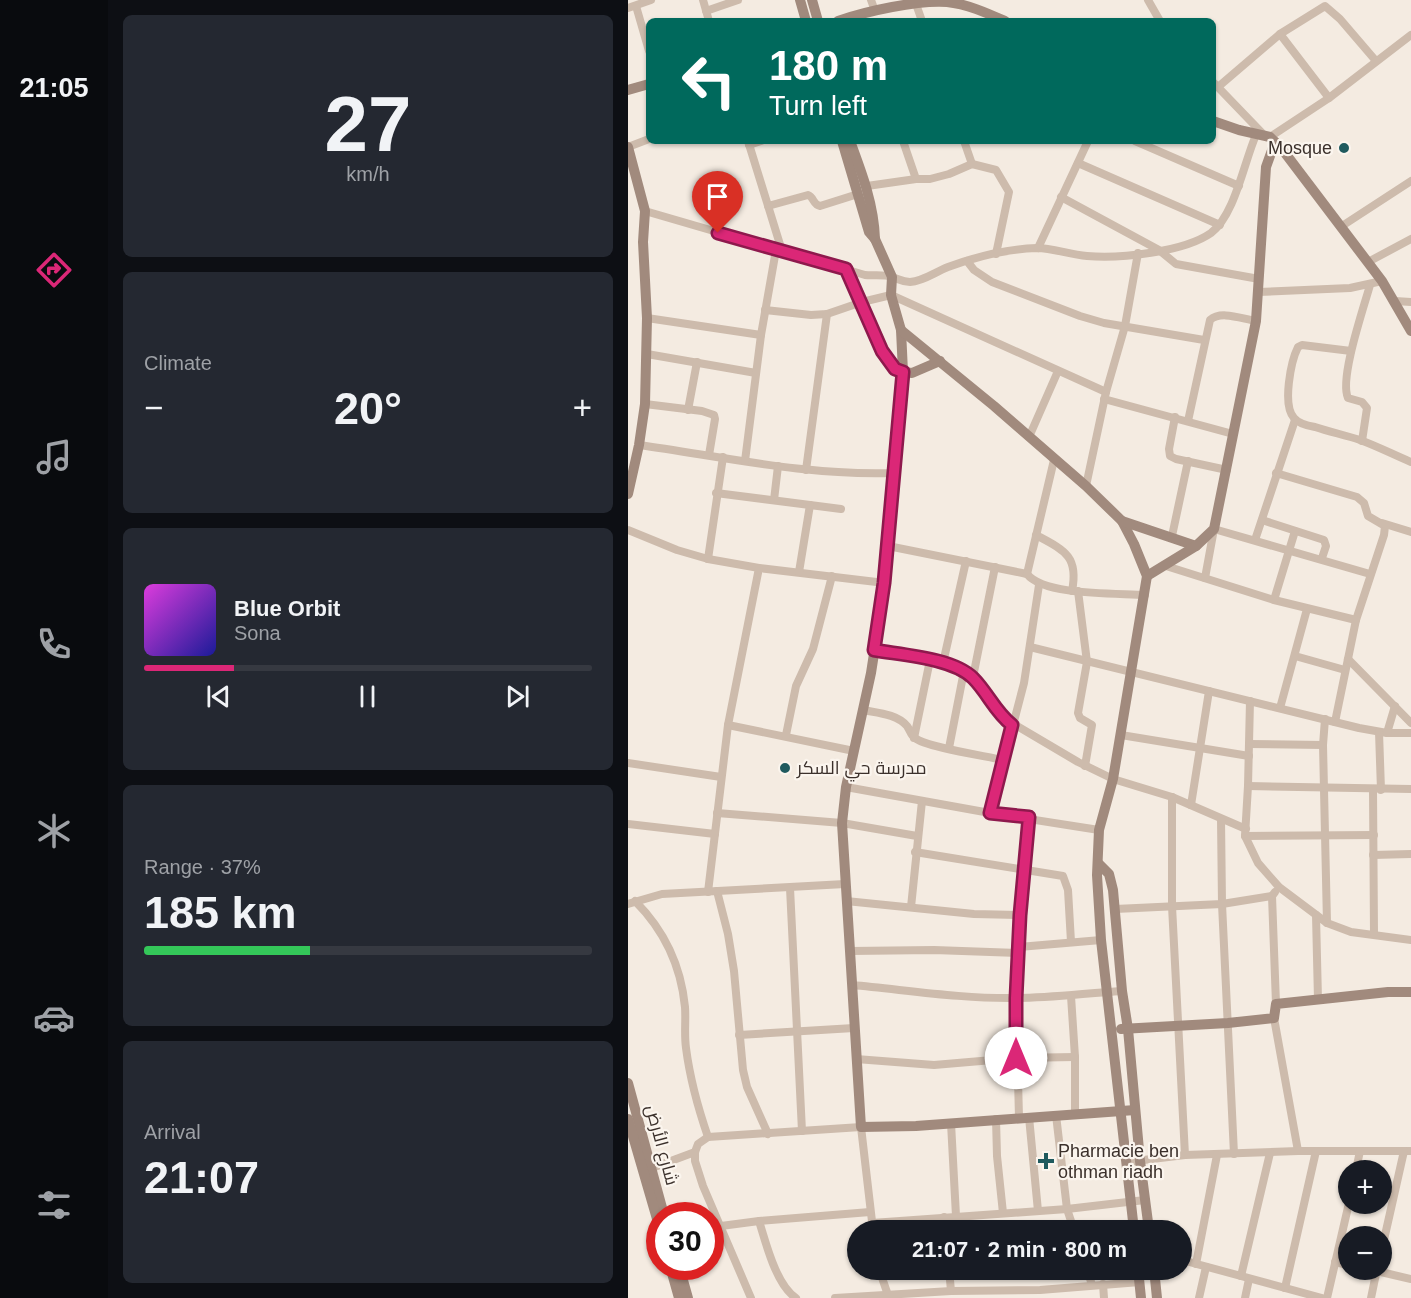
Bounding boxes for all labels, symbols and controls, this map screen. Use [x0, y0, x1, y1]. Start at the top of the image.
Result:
icon: left [670, 42, 748, 120]
text: 180 m [769, 42, 888, 89]
text: 21:05 [19, 73, 89, 103]
text: 27 [325, 80, 411, 168]
text: Turn left [769, 91, 867, 121]
place label: Mosque [1268, 138, 1332, 158]
marker: Mosque [1337, 141, 1351, 155]
text: km/h [346, 163, 390, 185]
pin [692, 171, 743, 233]
icon: arrive [701, 180, 734, 213]
icon: directions [33, 249, 75, 291]
text: Climate [144, 352, 212, 374]
text: 20° [334, 383, 402, 434]
text: − [144, 389, 163, 426]
text: + [573, 389, 592, 426]
icon: music [33, 436, 75, 478]
text: Blue Orbit [234, 596, 340, 621]
text: Sona [234, 622, 281, 644]
icon: phone [33, 623, 75, 665]
icon: previous [202, 680, 235, 713]
icon: pause [351, 680, 384, 713]
icon: next [501, 680, 534, 713]
place label: مدرسة حي السكر [796, 758, 927, 782]
marker: مدرسة حي السكر [778, 761, 792, 775]
icon: climate [33, 810, 75, 852]
text: Range · 37% [144, 856, 261, 878]
text: 185 km [144, 887, 297, 938]
icon: car [33, 997, 75, 1039]
position arrow [984, 1026, 1048, 1090]
street label: شارع الأرض [640, 1103, 682, 1188]
text: Arrival [144, 1121, 201, 1143]
place label: Pharmacie ben othman riadh [1058, 1141, 1179, 1182]
text: 21:07 [144, 1152, 259, 1203]
marker: Pharmacie ben othman riadh [1039, 1154, 1053, 1168]
map controls [1338, 1160, 1392, 1280]
button: + [1338, 1160, 1392, 1214]
icon: filters [33, 1184, 75, 1226]
speed limit sign: 30 [646, 1202, 724, 1280]
button: − [1338, 1226, 1392, 1280]
text: 21:07 · 2 min · 800 m [912, 1237, 1127, 1262]

